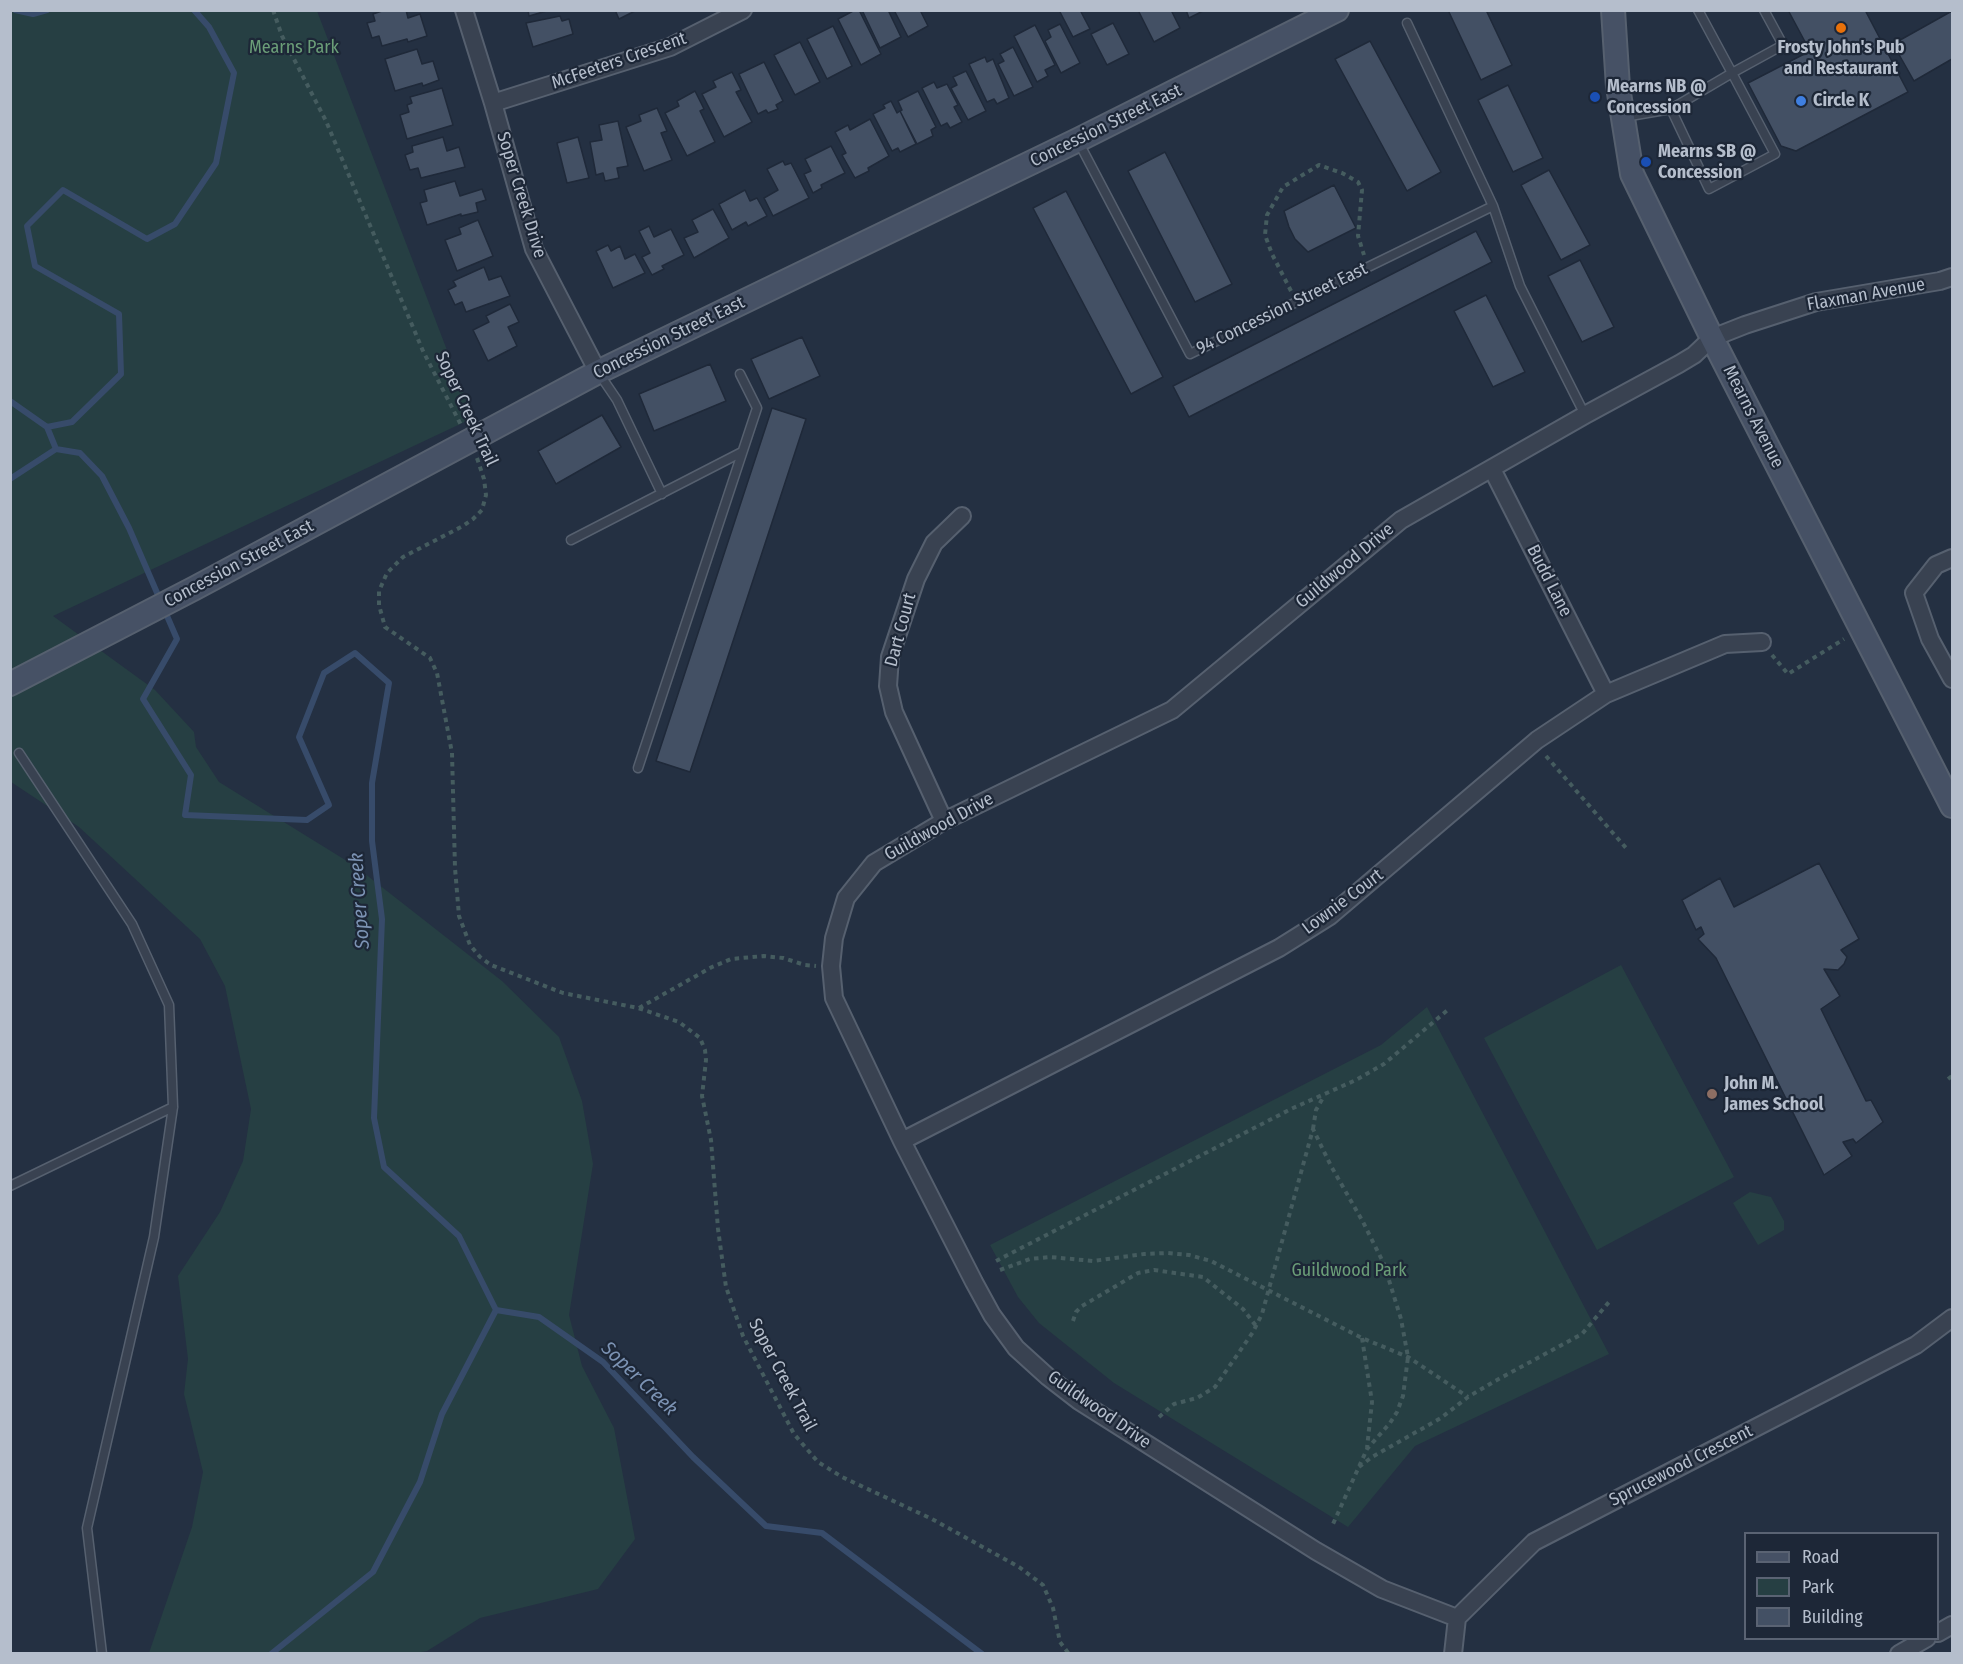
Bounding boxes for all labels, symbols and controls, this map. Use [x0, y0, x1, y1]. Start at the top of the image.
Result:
marker: Frosty John's Pub and Restaurant [1834, 21, 1848, 35]
street label: McFeeters Crescent [549, 28, 689, 94]
park label: Mearns Park [249, 37, 339, 59]
place label: Frosty John's Pub and Restaurant [1777, 37, 1905, 80]
place label: Mearns NB @ Concession [1607, 76, 1707, 118]
street label: Concession Street East [1027, 80, 1185, 172]
marker: Mearns NB @ Concession [1588, 90, 1602, 104]
place label: Circle K [1813, 90, 1869, 112]
marker: Circle K [1794, 94, 1808, 108]
street label: Soper Creek Drive [492, 129, 550, 261]
place label: Mearns SB @ Concession [1658, 141, 1756, 184]
marker: Mearns SB @ Concession [1639, 155, 1653, 169]
street label: 94 Concession Street East [1193, 258, 1371, 360]
street label: Flaxman Avenue [1805, 274, 1927, 316]
street label: Concession Street East [590, 292, 748, 384]
street label: Soper Creek Trail [430, 348, 502, 470]
street label: Mearns Avenue [1718, 362, 1788, 472]
street label: Concession Street East [161, 516, 317, 612]
street label: Guildwood Drive [1292, 519, 1398, 613]
street label: Budd Lane [1522, 541, 1576, 621]
street label: Dart Court [881, 591, 921, 669]
street label: Guildwood Drive [881, 788, 997, 866]
water label: Soper Creek [345, 852, 375, 950]
street label: Lownie Court [1298, 865, 1388, 939]
place label: John M. James School [1724, 1073, 1823, 1116]
marker: John M. James School [1705, 1087, 1719, 1101]
park label: Guildwood Park [1291, 1260, 1407, 1282]
street label: Soper Creek Trail [743, 1315, 821, 1435]
water label: Soper Creek [596, 1337, 682, 1421]
street label: Guildwood Drive [1043, 1366, 1155, 1454]
street label: Sprucewood Crescent [1606, 1421, 1756, 1511]
legend [1744, 1532, 1939, 1640]
text: Road [1802, 1546, 1839, 1568]
text: Park [1802, 1576, 1834, 1598]
text: Building [1802, 1606, 1863, 1628]

